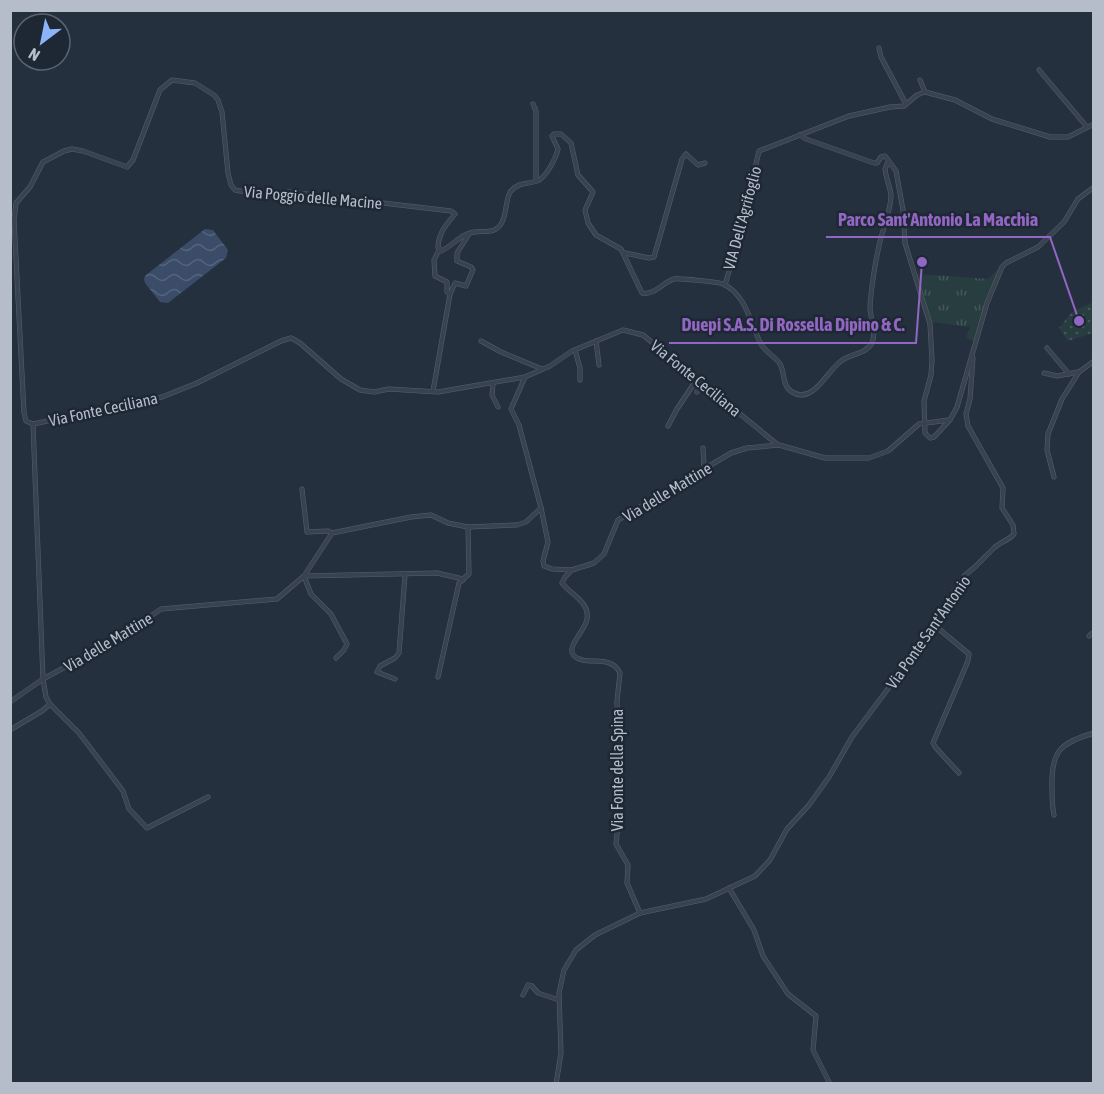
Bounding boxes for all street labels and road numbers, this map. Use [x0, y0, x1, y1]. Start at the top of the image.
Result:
street label: VIA Dell'Agrifoglio [720, 164, 765, 272]
street label: Via Poggio delle Macine [243, 182, 383, 213]
street label: Via Fonte Ceciliana [647, 336, 745, 420]
street label: Via Fonte Ceciliana [47, 389, 159, 429]
street label: Via delle Mattine [620, 459, 714, 525]
street label: Via Ponte Sant'Antonio [882, 572, 974, 692]
street label: Via delle Mattine [61, 609, 155, 675]
street label: Via Fonte della Spina [608, 709, 627, 831]

